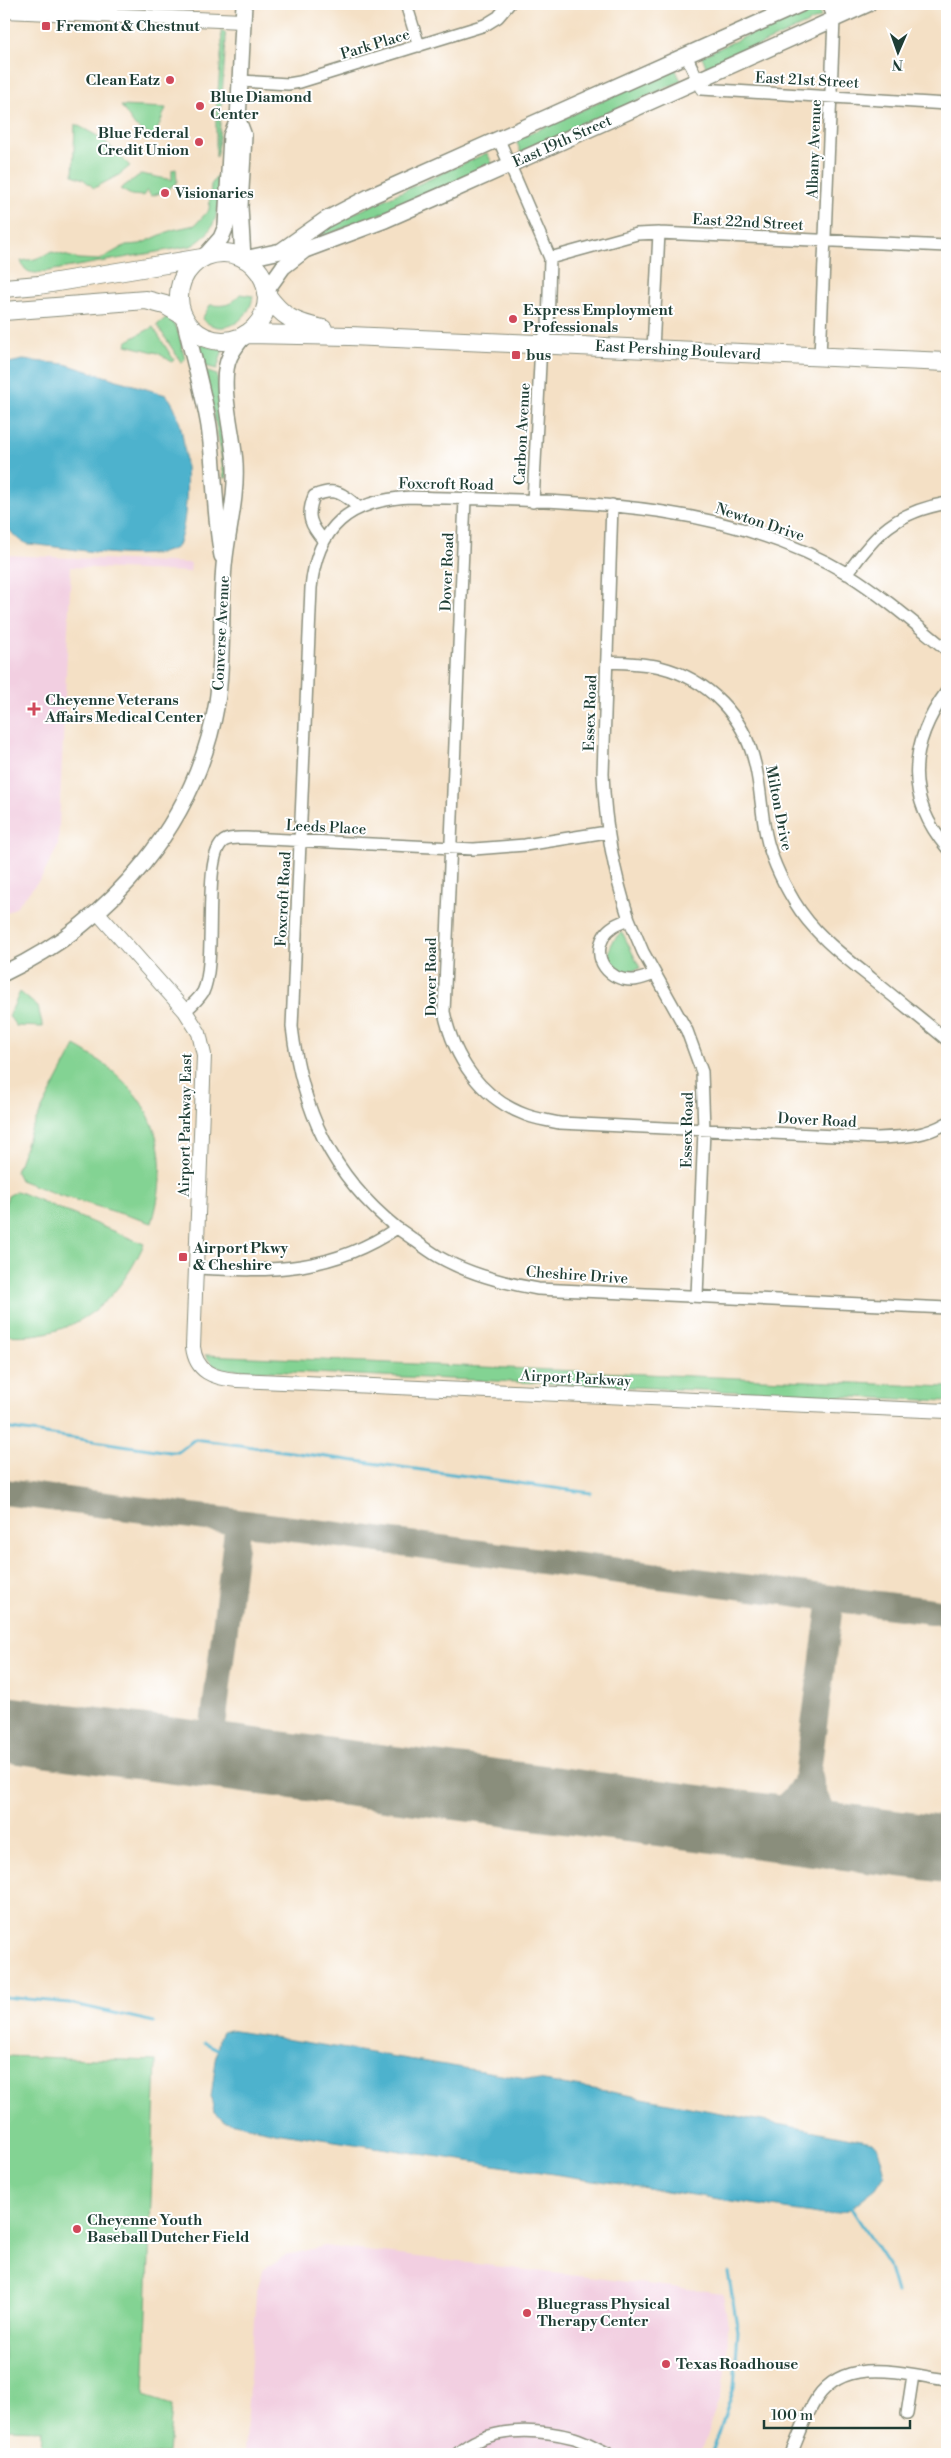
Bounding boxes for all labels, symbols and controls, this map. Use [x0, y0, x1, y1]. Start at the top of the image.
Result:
place label: Fremont & Chestnut [56, 17, 200, 36]
marker: Fremont & Chestnut [40, 20, 52, 32]
street label: Park Place [338, 25, 412, 64]
north arrow [874, 28, 924, 78]
text: N [892, 55, 903, 73]
street label: East 21st Street [755, 68, 860, 93]
place label: Clean Eatz [86, 71, 160, 90]
marker: Clean Eatz [164, 74, 176, 86]
place label: Blue Diamond Center [210, 88, 312, 124]
street label: Albany Avenue [803, 99, 826, 200]
marker: Blue Diamond Center [194, 100, 206, 112]
street label: East 19th Street [510, 111, 615, 172]
place label: Blue Federal Credit Union [97, 124, 190, 160]
marker: Blue Federal Credit Union [193, 136, 205, 148]
place label: Visionaries [174, 184, 254, 203]
marker: Visionaries [159, 187, 171, 199]
street label: East 22nd Street [692, 210, 805, 235]
place label: Express Employment Professionals [523, 301, 674, 337]
marker: Express Employment Professionals [507, 313, 519, 325]
street label: East Pershing Boulevard [595, 337, 762, 364]
place label: bus [526, 346, 551, 365]
marker: bus [510, 349, 522, 361]
street label: Carbon Avenue [510, 382, 535, 486]
street label: Foxcroft Road [398, 474, 494, 495]
street label: Newton Drive [713, 499, 807, 546]
street label: Dover Road [437, 532, 458, 612]
street label: Converse Avenue [209, 575, 234, 691]
street label: Essex Road [580, 674, 601, 752]
place label: Cheyenne Veterans Affairs Medical Center [44, 691, 204, 727]
marker: Cheyenne Veterans Affairs Medical Center [27, 702, 41, 716]
street label: Milton Drive [761, 764, 796, 852]
street label: Leeds Place [285, 816, 367, 839]
street label: Foxcroft Road [272, 850, 296, 947]
street label: Dover Road [422, 937, 441, 1016]
street label: Airport Parkway East [175, 1052, 196, 1198]
street label: Essex Road [677, 1091, 698, 1168]
street label: Dover Road [777, 1109, 857, 1132]
place label: Airport Pkwy & Cheshire [192, 1239, 288, 1275]
marker: Airport Pkwy & Cheshire [177, 1251, 189, 1263]
street label: Cheshire Drive [525, 1262, 629, 1289]
street label: Airport Parkway [519, 1366, 633, 1391]
place label: Cheyenne Youth Baseball Dutcher Field [87, 2211, 250, 2247]
marker: Cheyenne Youth Baseball Dutcher Field [71, 2223, 83, 2235]
place label: Bluegrass Physical Therapy Center [537, 2295, 670, 2331]
marker: Bluegrass Physical Therapy Center [521, 2307, 533, 2319]
place label: Texas Roadhouse [676, 2355, 798, 2374]
marker: Texas Roadhouse [660, 2358, 672, 2370]
scale bar [764, 2398, 910, 2430]
text: 100 m [771, 2406, 813, 2425]

